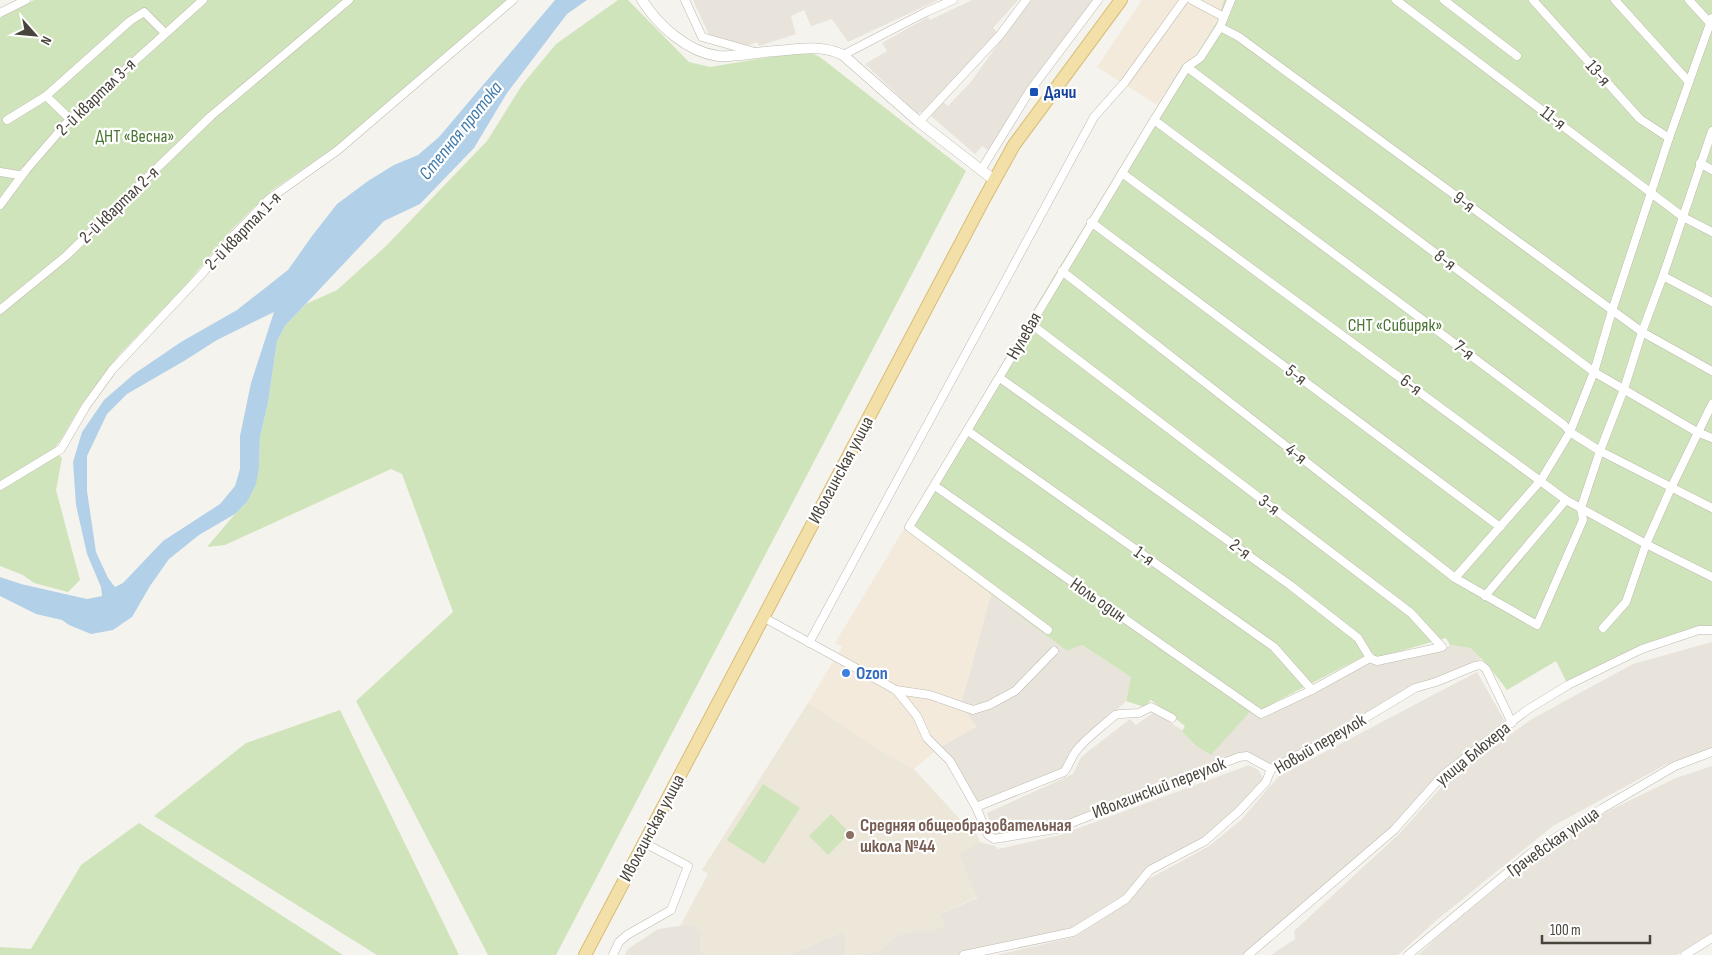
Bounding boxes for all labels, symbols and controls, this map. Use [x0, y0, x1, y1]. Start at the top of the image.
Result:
north arrow [10, 10, 60, 60]
text: N [37, 33, 55, 48]
street label: 2-й квартал 3-я [52, 54, 140, 140]
street label: 13-я [1581, 56, 1615, 90]
water label: Степная протока [414, 77, 508, 185]
place label: Дачи [1044, 82, 1077, 103]
marker: Дачи [1028, 86, 1040, 98]
street label: 11-я [1536, 102, 1570, 134]
park label: ДНТ «Весна» [96, 126, 174, 147]
street label: 2-й квартал 2-я [75, 162, 163, 248]
street label: 2-й квартал 1-я [200, 187, 286, 275]
street label: 9-я [1449, 187, 1479, 217]
street label: 8-я [1430, 245, 1460, 275]
street label: Нулевая [1002, 309, 1046, 363]
park label: СНТ «Сибиряк» [1348, 315, 1442, 336]
street label: 7-я [1450, 336, 1478, 364]
street label: 5-я [1281, 360, 1311, 390]
street label: 6-я [1396, 370, 1426, 400]
street label: Иволгинская улица [804, 413, 878, 527]
street label: 4-я [1281, 439, 1311, 469]
street label: 3-я [1254, 490, 1284, 520]
street label: 2-я [1225, 534, 1255, 564]
street label: 1-я [1130, 542, 1158, 570]
street label: Ноль один [1066, 573, 1130, 627]
place label: Ozon [856, 663, 888, 684]
marker: Ozon [840, 667, 852, 679]
street label: Новый переулок [1271, 709, 1369, 779]
street label: улица Блюхера [1431, 717, 1515, 791]
street label: Иволгинский переулок [1089, 753, 1229, 823]
street label: Иволгинская улица [615, 771, 689, 885]
street label: Грачевская улица [1503, 803, 1603, 881]
place label: Средняя общеобразовательная школа №44 [860, 815, 1072, 857]
marker: Средняя общеобразовательная школа №44 [844, 829, 856, 841]
scale bar [1542, 912, 1650, 944]
text: 100 m [1550, 921, 1581, 940]

